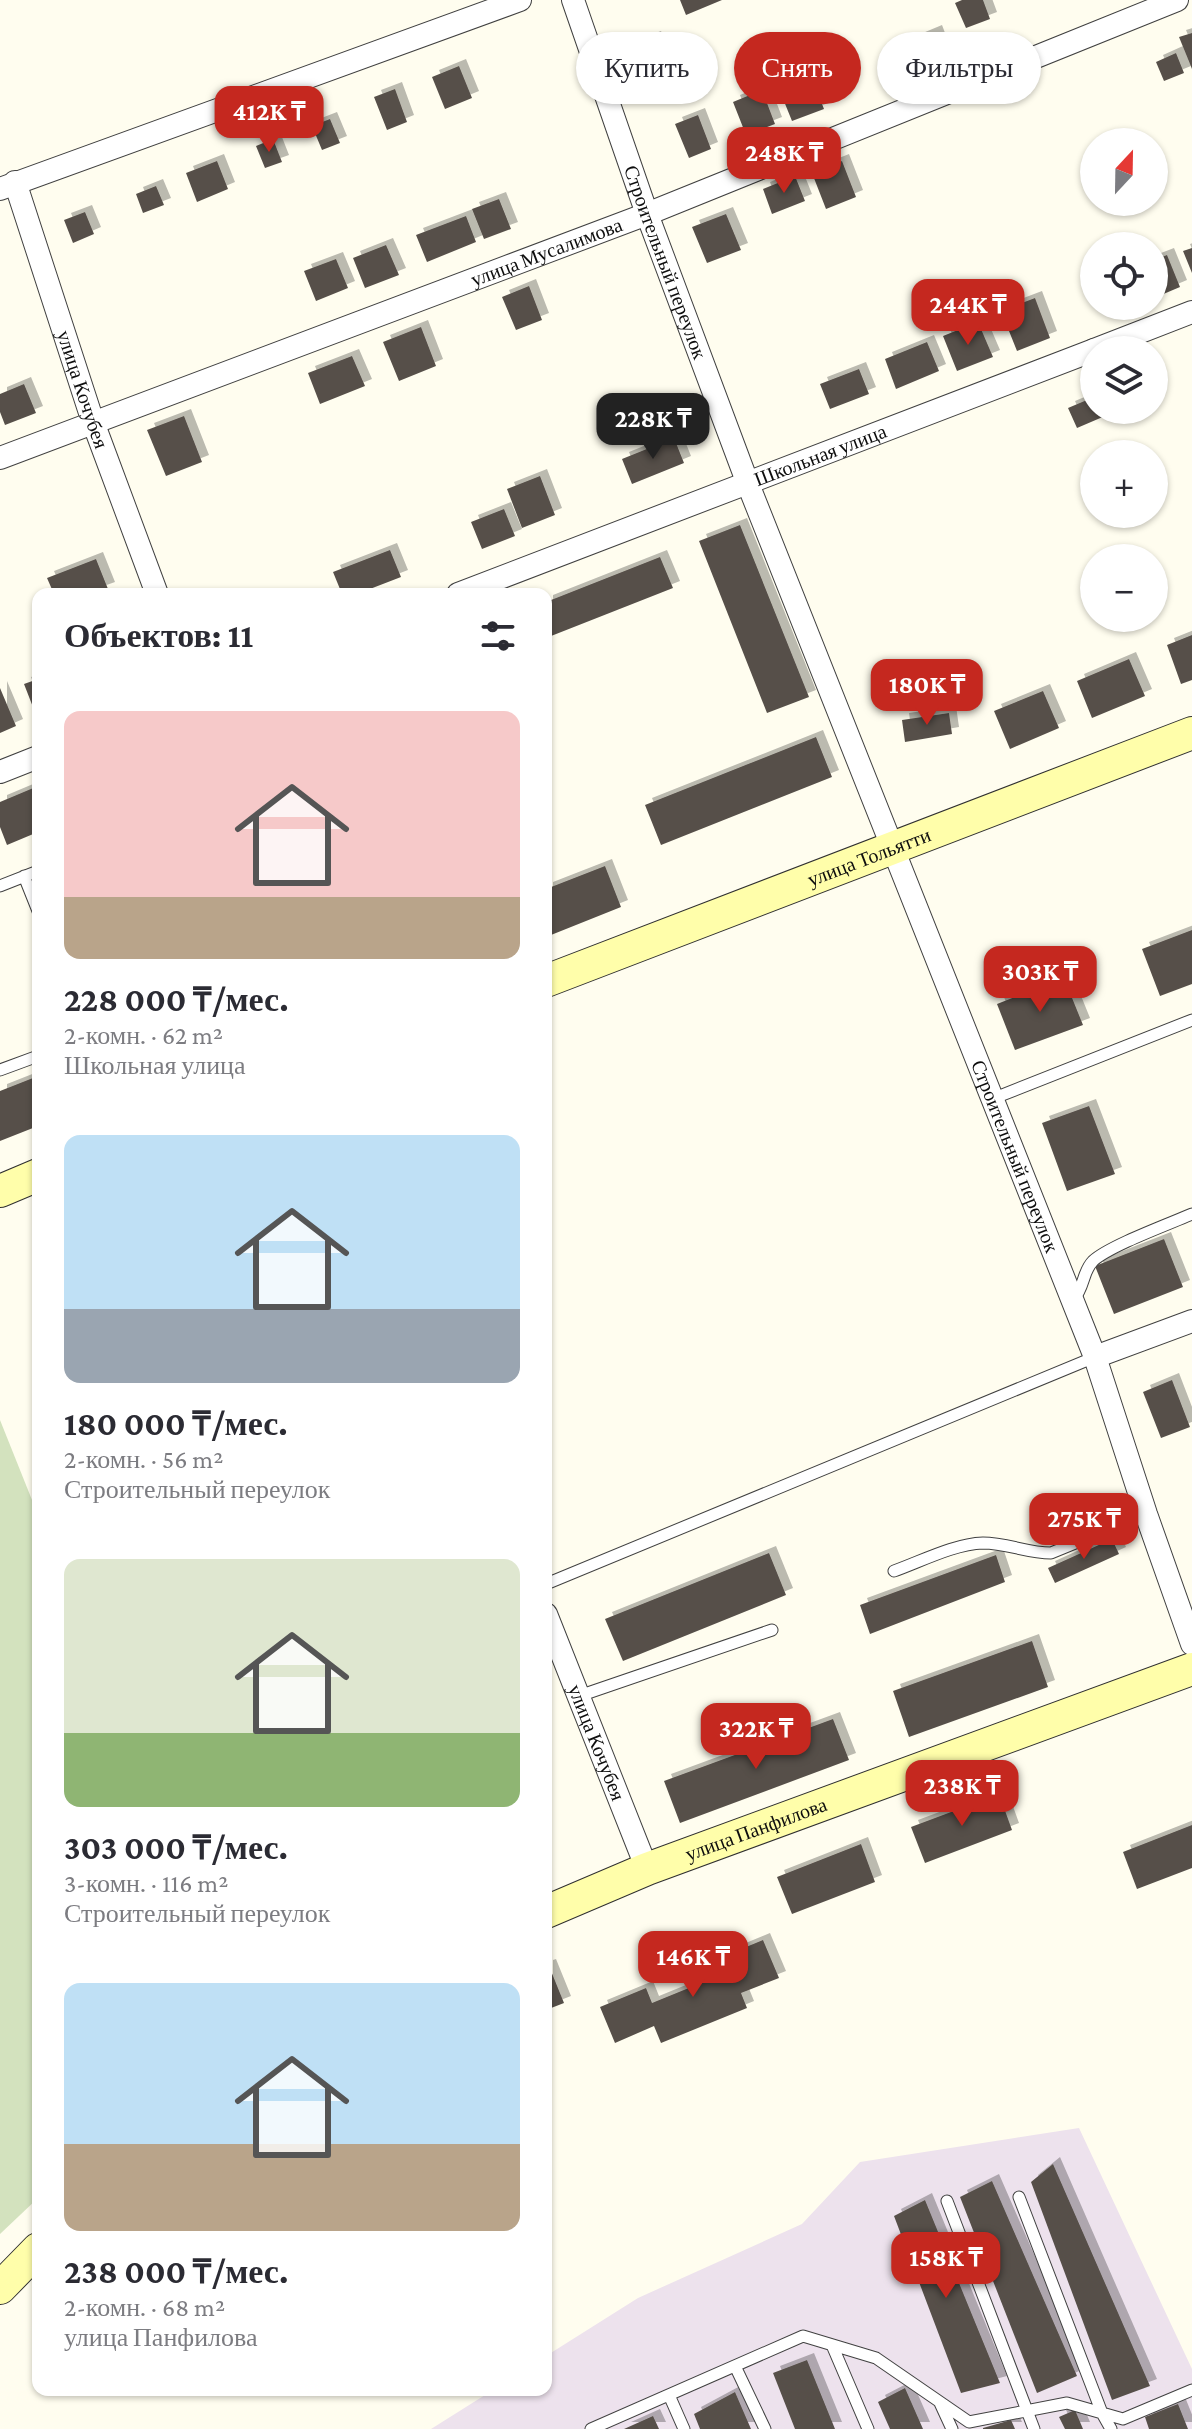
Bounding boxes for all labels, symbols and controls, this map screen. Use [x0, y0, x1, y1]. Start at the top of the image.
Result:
chip: Купить [576, 32, 718, 104]
chip: Снять [734, 32, 861, 104]
chip: Фильтры [877, 32, 1041, 104]
pin: 412K ₸ [204, 86, 334, 154]
text: 412K ₸ [233, 97, 305, 126]
pin: 248K ₸ [719, 127, 849, 195]
north arrow [1080, 128, 1168, 216]
map controls [1080, 128, 1168, 632]
text: 248K ₸ [745, 138, 823, 167]
street label: Строительный переулок [620, 162, 711, 362]
street label: улица Мусалимова [468, 213, 625, 291]
button: locate [1080, 232, 1168, 320]
pin: 244K ₸ [903, 279, 1033, 347]
text: 244K ₸ [929, 290, 1007, 319]
street label: улица Кочубея [52, 328, 113, 451]
button: layers [1080, 336, 1168, 424]
pin: 228K ₸ [588, 393, 718, 461]
text: 228K ₸ [614, 404, 692, 433]
street label: Школьная улица [751, 420, 890, 490]
button: + [1080, 440, 1168, 528]
button: − [1080, 544, 1168, 632]
icon: filters [476, 614, 520, 658]
text: Объектов: 11 [64, 617, 253, 654]
pin: 180K ₸ [862, 659, 992, 727]
text: 180K ₸ [889, 670, 965, 699]
icon: home [220, 763, 364, 907]
street label: улица Тольятти [804, 823, 934, 892]
pin: 303K ₸ [975, 946, 1105, 1014]
text: 303K ₸ [1002, 957, 1078, 986]
text: 228 000 ₸/мес. [64, 981, 289, 1018]
text: 2-комн. · 62 m² [64, 1021, 223, 1050]
text: Школьная улица [64, 1051, 246, 1080]
street label: Строительный переулок [967, 1057, 1063, 1256]
icon: home [220, 1187, 364, 1331]
text: 180 000 ₸/мес. [64, 1405, 288, 1442]
text: 2-комн. · 56 m² [64, 1445, 223, 1474]
text: Строительный переулок [64, 1475, 330, 1504]
pin: 275K ₸ [1019, 1493, 1149, 1561]
text: 275K ₸ [1047, 1504, 1121, 1533]
icon: home [220, 1611, 364, 1755]
street label: улица Кочубея [563, 1681, 630, 1803]
pin: 322K ₸ [691, 1703, 821, 1771]
text: 322K ₸ [719, 1714, 793, 1743]
pin: 238K ₸ [897, 1760, 1027, 1828]
text: 238K ₸ [924, 1771, 1000, 1800]
street label: улица Панфилова [682, 1793, 830, 1866]
text: 303 000 ₸/мес. [64, 1829, 288, 1866]
text: 3-комн. · 116 m² [64, 1869, 228, 1898]
text: Строительный переулок [64, 1899, 330, 1928]
pin: 146K ₸ [628, 1931, 758, 1999]
text: 146K ₸ [656, 1942, 730, 1971]
icon: home [220, 2035, 364, 2179]
pin: 158K ₸ [881, 2232, 1011, 2300]
text: 158K ₸ [909, 2243, 983, 2272]
text: 238 000 ₸/мес. [64, 2253, 288, 2290]
text: 2-комн. · 68 m² [64, 2293, 225, 2322]
text: улица Панфилова [64, 2323, 258, 2352]

